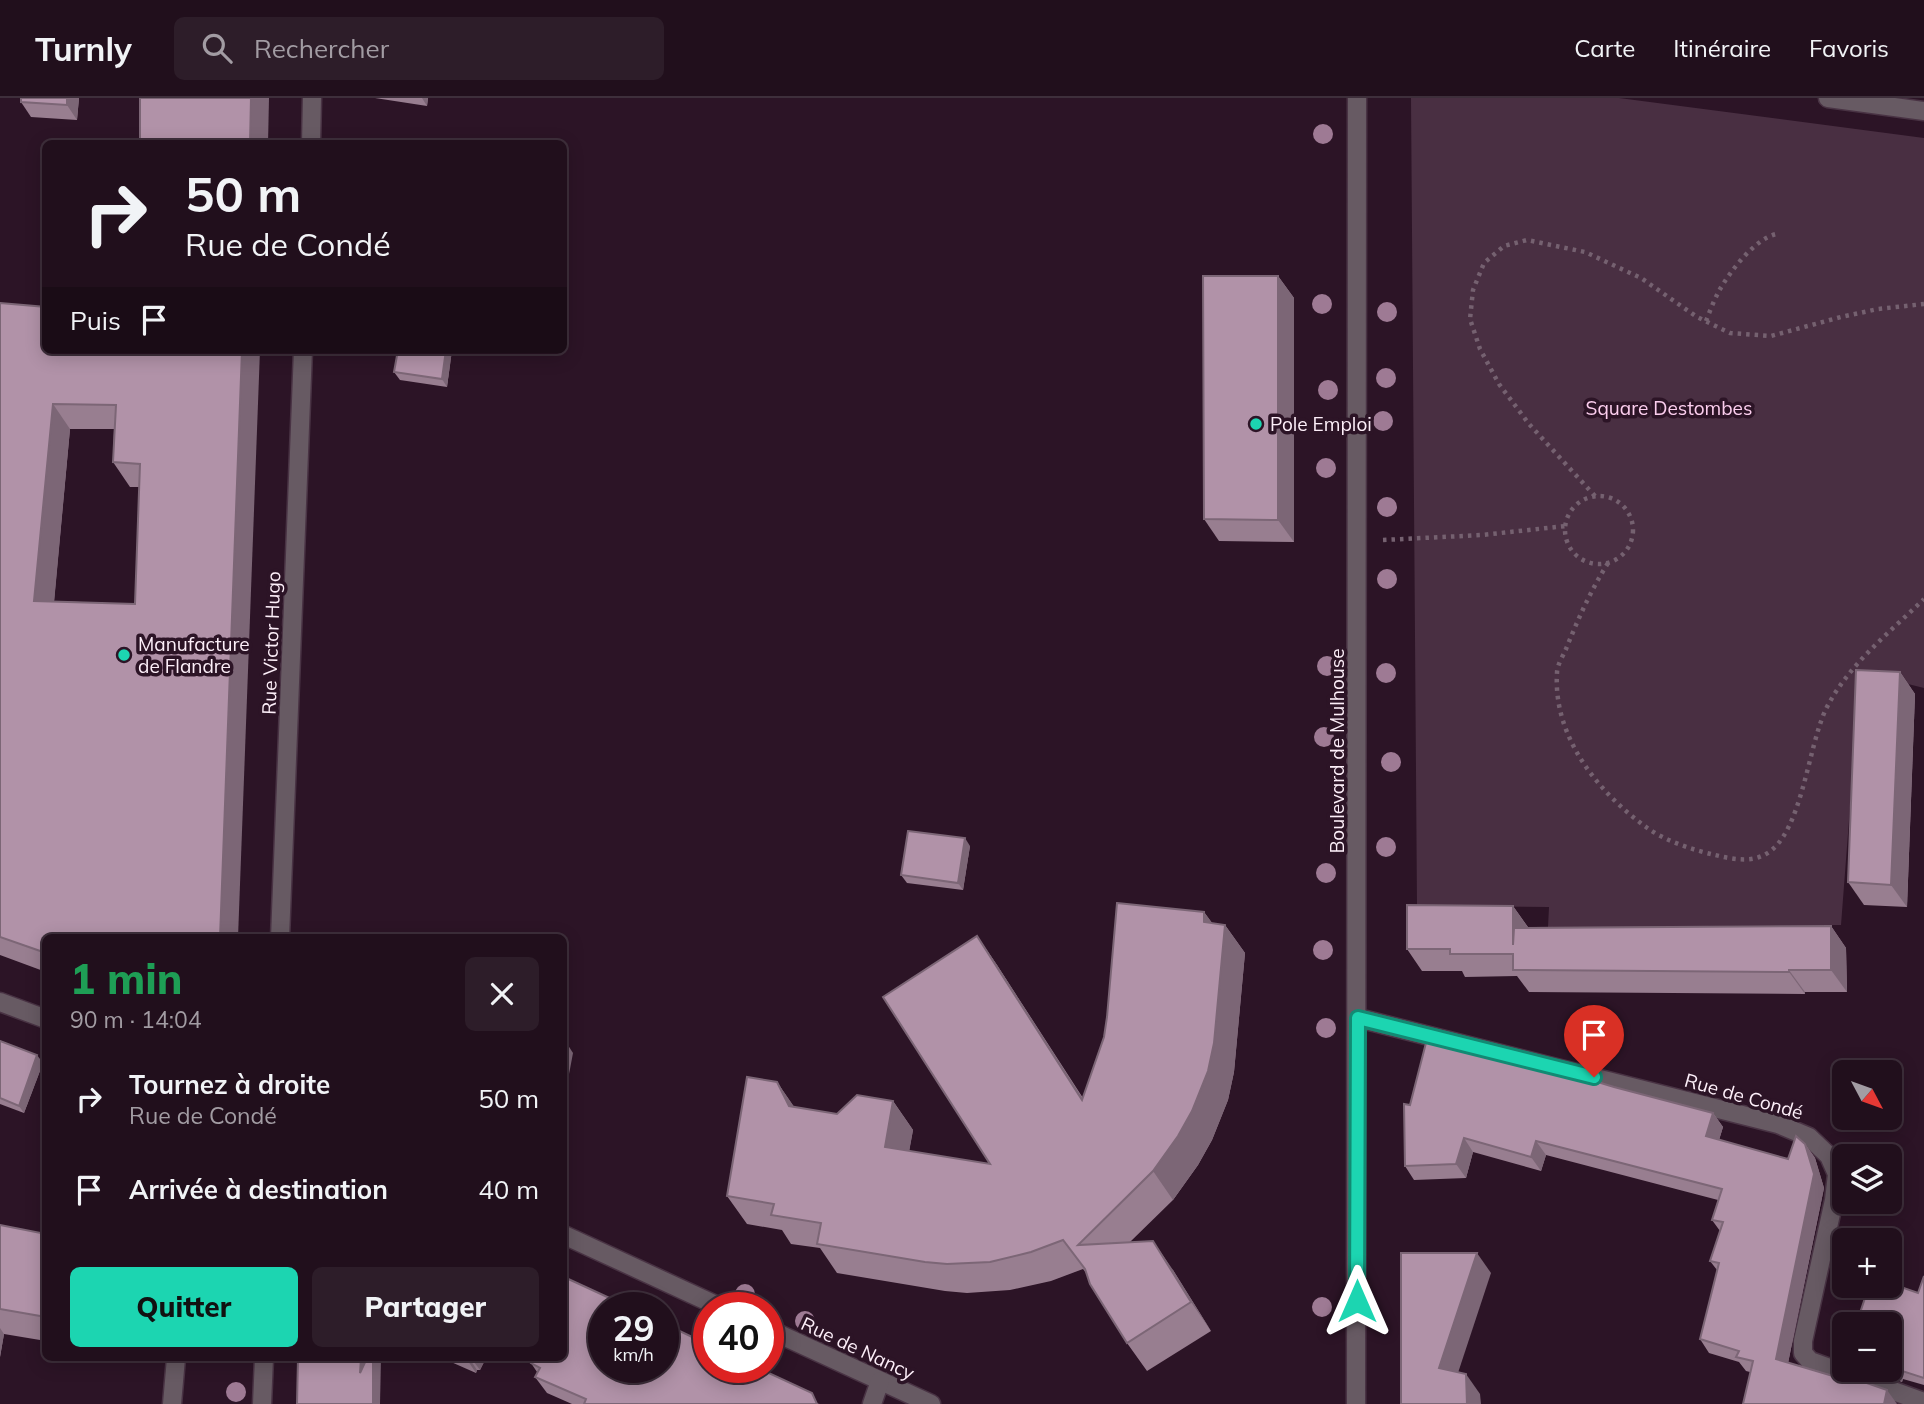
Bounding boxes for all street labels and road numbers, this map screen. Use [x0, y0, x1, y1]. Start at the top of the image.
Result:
street label: Rue Victor Hugo [256, 571, 286, 715]
street label: Boulevard de Mulhouse [1325, 648, 1349, 854]
street label: Rue de Condé [1682, 1068, 1806, 1124]
street label: Rue de Nancy [797, 1311, 919, 1385]

